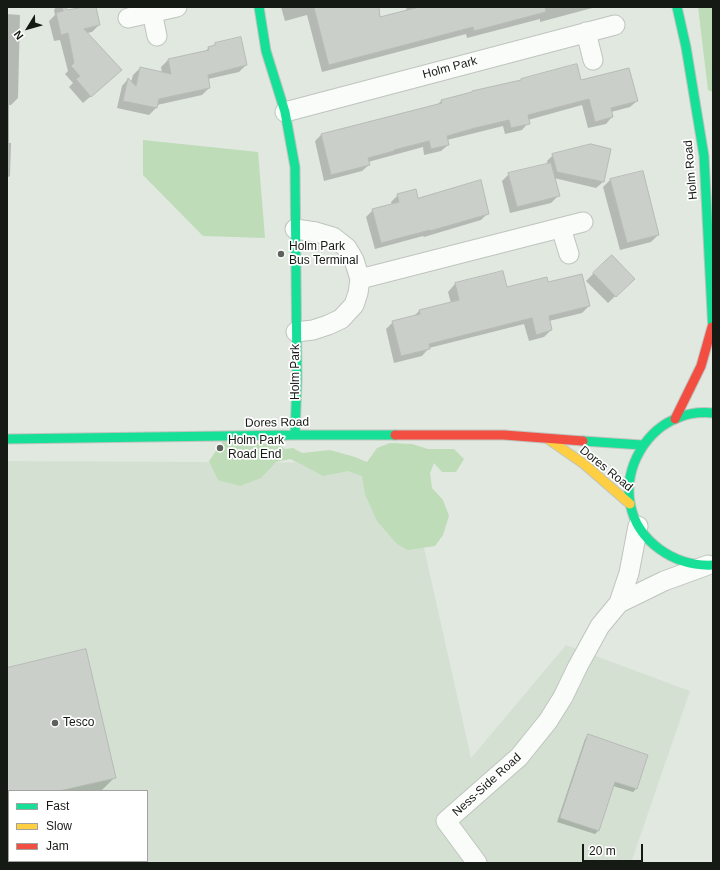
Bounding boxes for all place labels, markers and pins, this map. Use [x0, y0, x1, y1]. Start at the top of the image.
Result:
place label: Holm Park Bus Terminal [289, 240, 358, 268]
marker: Holm Park Bus Terminal [276, 249, 286, 259]
place label: Holm Park Road End [228, 434, 284, 462]
marker: Holm Park Road End [215, 443, 225, 453]
place label: Tesco [63, 716, 94, 730]
marker: Tesco [50, 718, 60, 728]

